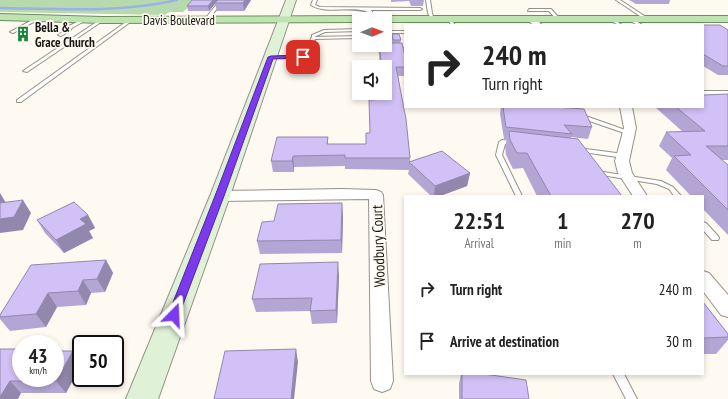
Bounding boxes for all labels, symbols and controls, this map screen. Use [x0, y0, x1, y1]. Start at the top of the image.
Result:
street label: Davis Boulevard [143, 12, 215, 29]
north arrow [352, 12, 392, 52]
map controls [352, 12, 392, 100]
place label: Bella & Grace Church [35, 19, 95, 51]
building icon: Bella & Grace Church [14, 25, 32, 43]
text: 240 m [482, 36, 546, 73]
pin [286, 40, 320, 74]
icon: right [416, 40, 468, 92]
icon: arrive [292, 46, 314, 68]
button: sound [352, 60, 392, 100]
text: Turn right [482, 72, 542, 95]
street label: Woodbury Court [367, 204, 389, 288]
text: 22:51 [453, 205, 505, 236]
text: 1 [557, 205, 568, 236]
text: 270 [620, 205, 655, 236]
text: Arrival [464, 235, 494, 252]
text: min [554, 235, 571, 252]
text: m [633, 235, 642, 252]
icon: right [416, 278, 438, 300]
text: Turn right [450, 280, 502, 299]
text: 240 m [659, 280, 692, 299]
position arrow [153, 294, 195, 336]
icon: arrive [416, 330, 438, 352]
text: Arrive at destination [450, 332, 559, 351]
text: 30 m [666, 332, 692, 351]
speed limit sign: 50 [72, 335, 124, 387]
text: 43 [28, 343, 48, 369]
text: km/h [29, 364, 47, 377]

